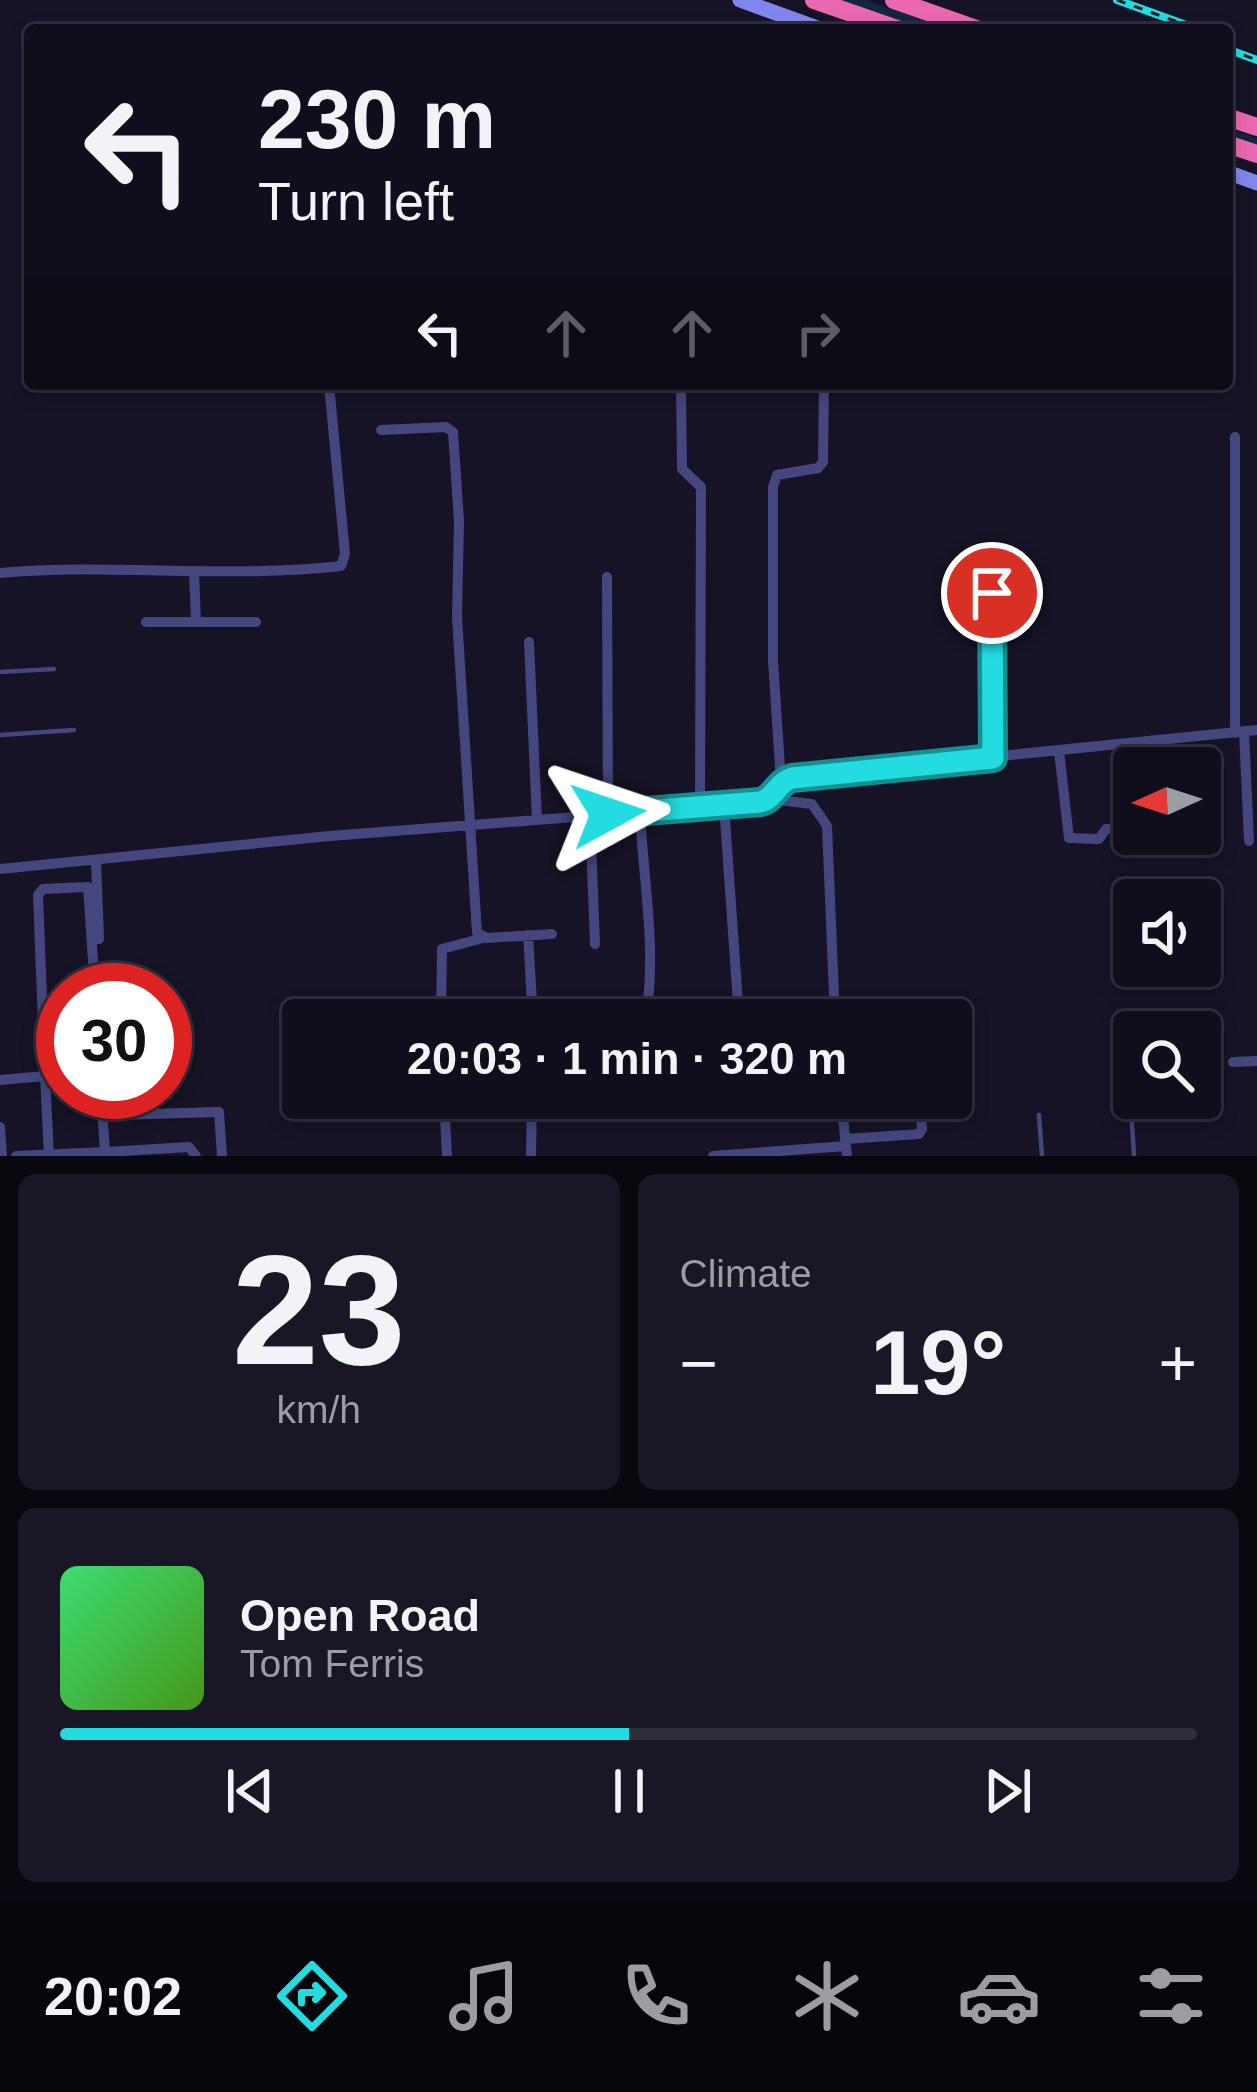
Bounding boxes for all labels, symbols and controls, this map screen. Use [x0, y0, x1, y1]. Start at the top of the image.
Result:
icon: left [60, 72, 216, 228]
text: 230 m [258, 72, 496, 166]
text: Turn left [258, 171, 454, 231]
icon: left [407, 300, 473, 366]
icon: ahead [533, 300, 599, 366]
icon: ahead [659, 300, 725, 366]
icon: right [785, 300, 851, 366]
pin [941, 542, 1043, 644]
icon: arrive [959, 560, 1025, 626]
north arrow [1113, 747, 1221, 855]
map controls [1113, 747, 1221, 1119]
position arrow [545, 751, 671, 877]
button: sound [1113, 879, 1221, 987]
speed limit sign: 30 [36, 963, 192, 1119]
button: search [1113, 1011, 1221, 1119]
text: 20:03 · 1 min · 320 m [407, 1033, 847, 1084]
text: 23 [232, 1223, 406, 1397]
text: Climate [680, 1252, 812, 1295]
text: 19° [870, 1313, 1006, 1413]
text: − [680, 1326, 718, 1400]
text: + [1158, 1326, 1197, 1400]
text: km/h [276, 1388, 361, 1431]
text: Open Road [240, 1590, 480, 1641]
text: Tom Ferris [240, 1642, 424, 1685]
icon: previous [217, 1758, 283, 1824]
icon: pause [596, 1758, 662, 1824]
icon: next [975, 1758, 1041, 1824]
icon: directions [270, 1954, 354, 2038]
icon: music [442, 1954, 526, 2038]
icon: phone [614, 1954, 698, 2038]
icon: climate [785, 1954, 869, 2038]
icon: car [957, 1954, 1041, 2038]
icon: filters [1129, 1954, 1213, 2038]
text: 20:02 [44, 1966, 182, 2026]

